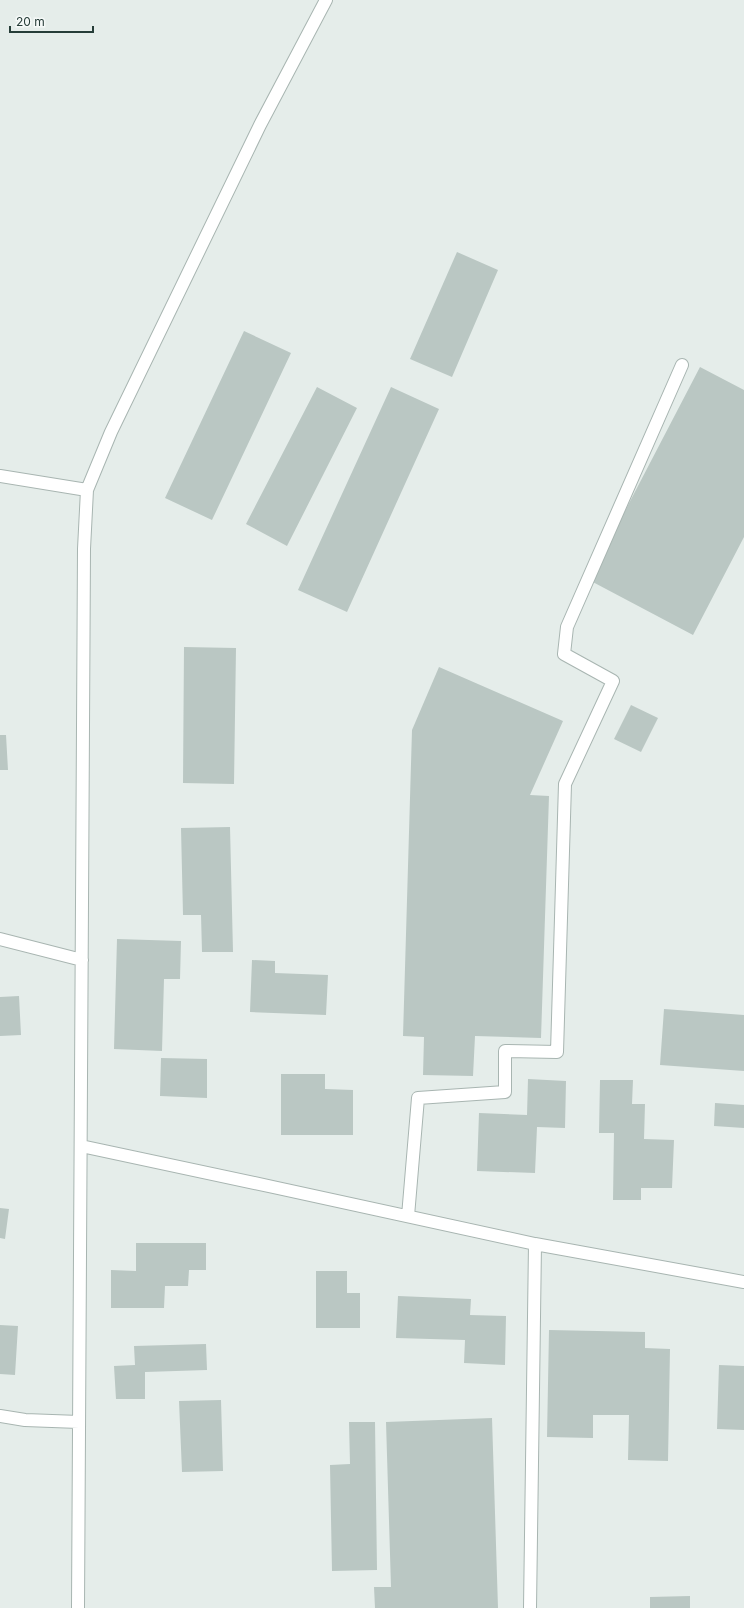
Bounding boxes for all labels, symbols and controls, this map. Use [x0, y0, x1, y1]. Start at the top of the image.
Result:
scale bar [10, 8, 93, 34]
text: 20 m [16, 14, 45, 29]

